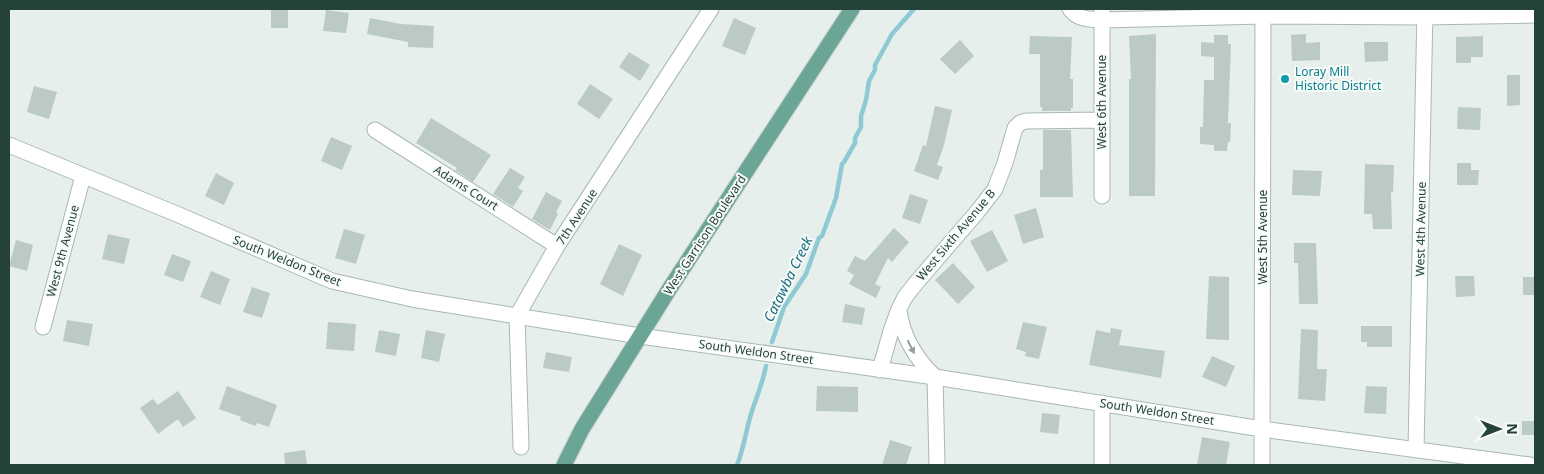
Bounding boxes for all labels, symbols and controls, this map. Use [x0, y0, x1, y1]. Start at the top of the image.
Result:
street label: West 6th Avenue [1093, 54, 1110, 149]
place label: Loray Mill Historic District [1295, 63, 1382, 94]
marker: Loray Mill Historic District [1279, 73, 1291, 85]
street label: Adams Court [431, 161, 502, 215]
street label: West Garrison Boulevard [659, 171, 750, 298]
street label: West 4th Avenue [1411, 181, 1430, 277]
street label: 7th Avenue [552, 185, 601, 248]
street label: West Sixth Avenue B [912, 185, 999, 284]
street label: West 5th Avenue [1254, 189, 1271, 284]
street label: West 9th Avenue [42, 203, 83, 299]
street label: South Weldon Street [230, 231, 345, 290]
water label: Catawba Creek [759, 232, 817, 325]
street label: South Weldon Street [698, 335, 815, 368]
one-way arrow [907, 340, 915, 354]
street label: South Weldon Street [1099, 394, 1216, 429]
north arrow [1474, 404, 1524, 454]
text: N [1503, 423, 1522, 435]

